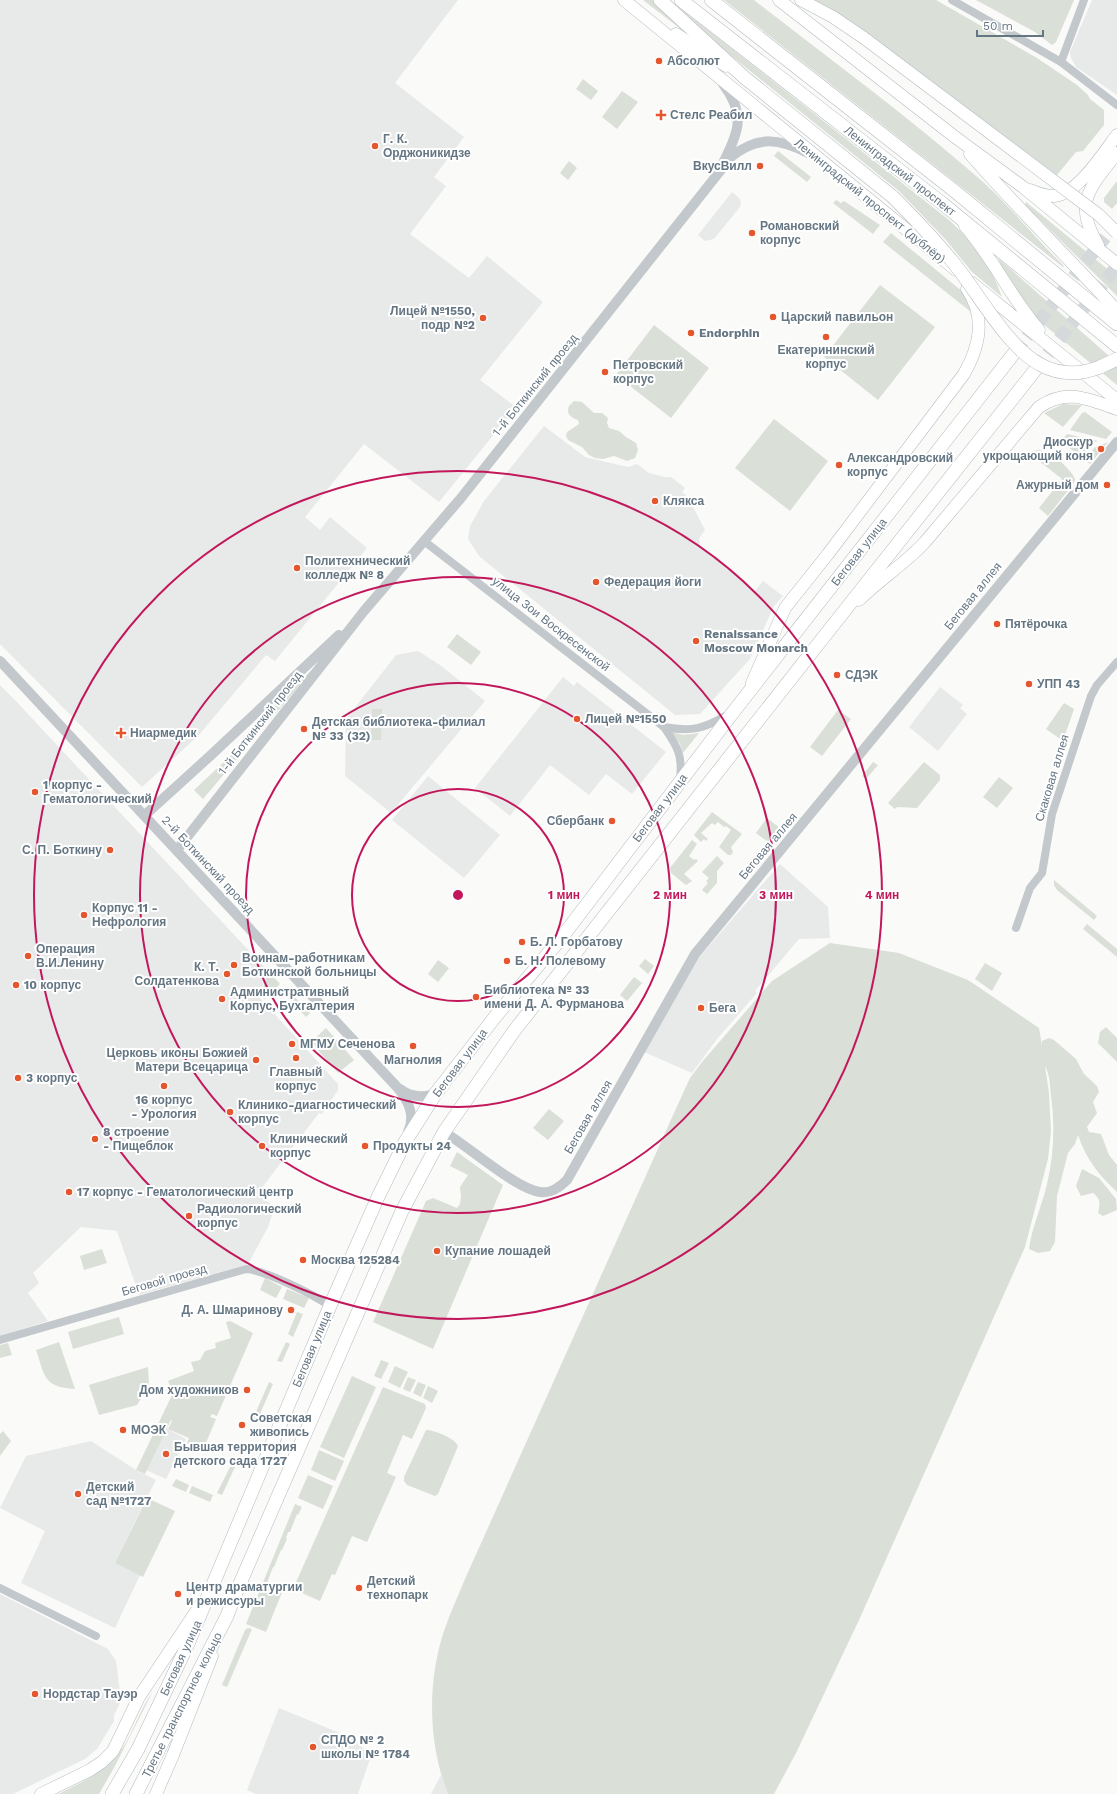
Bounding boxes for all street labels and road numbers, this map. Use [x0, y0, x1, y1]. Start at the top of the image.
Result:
street label: Ленинградский проспект [841, 123, 959, 219]
street label: Ленинградский проспект (дублёр) [792, 136, 948, 266]
street label: 1-й Боткинский проезд [490, 331, 580, 439]
street label: Беговая улица [828, 515, 890, 589]
street label: Беговая аллея [942, 559, 1004, 633]
street label: улица Зои Воскресенской [490, 574, 612, 674]
street label: 1-й Боткинский проезд [215, 669, 305, 777]
street label: Скаковая аллея [1032, 733, 1072, 823]
street label: Беговая улица [630, 771, 690, 845]
street label: Беговая аллея [736, 810, 800, 882]
street label: 2-й Боткинский проезд [159, 813, 257, 917]
street label: Беговая улица [430, 1026, 490, 1100]
street label: Беговая аллея [561, 1078, 615, 1156]
street label: Беговой проезд [120, 1261, 208, 1299]
street label: Беговая улица [290, 1308, 335, 1389]
street label: Беговая улица [157, 1618, 205, 1698]
street label: Третье транспортное кольцо [139, 1630, 225, 1780]

